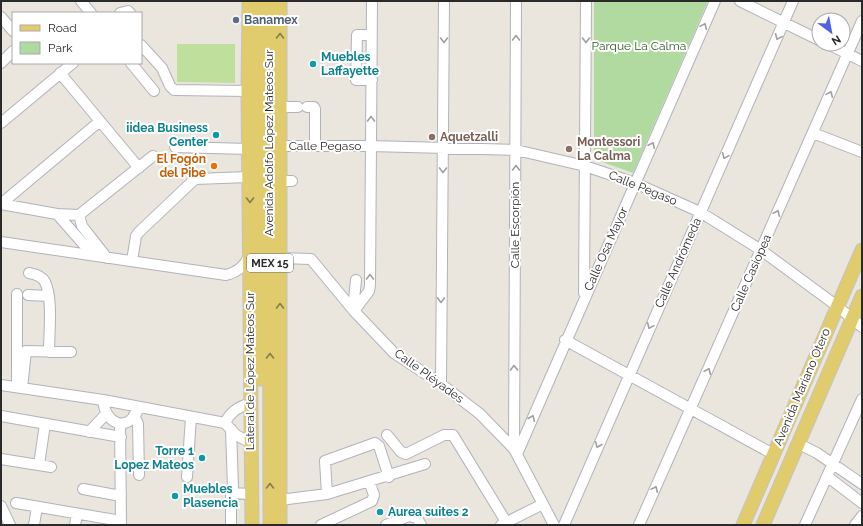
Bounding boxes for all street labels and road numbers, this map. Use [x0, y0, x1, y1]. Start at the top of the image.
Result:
street label: Avenida Adolfo López Mateos Sur [262, 49, 276, 236]
street label: Calle Pegaso [289, 139, 361, 153]
street label: Calle Pegaso [607, 168, 679, 208]
street label: Calle Escorpión [508, 182, 522, 268]
street label: Calle Osa Mayor [581, 204, 631, 293]
street label: Calle Andrómeda [652, 216, 704, 310]
street label: Calle Casiopea [728, 232, 774, 314]
road number: MEX 15 [247, 254, 293, 272]
street label: Lateral de López Mateos Sur [243, 291, 257, 450]
street label: Avenida Mariano Otero [771, 326, 833, 448]
street label: Calle Pléyades [392, 346, 467, 406]

